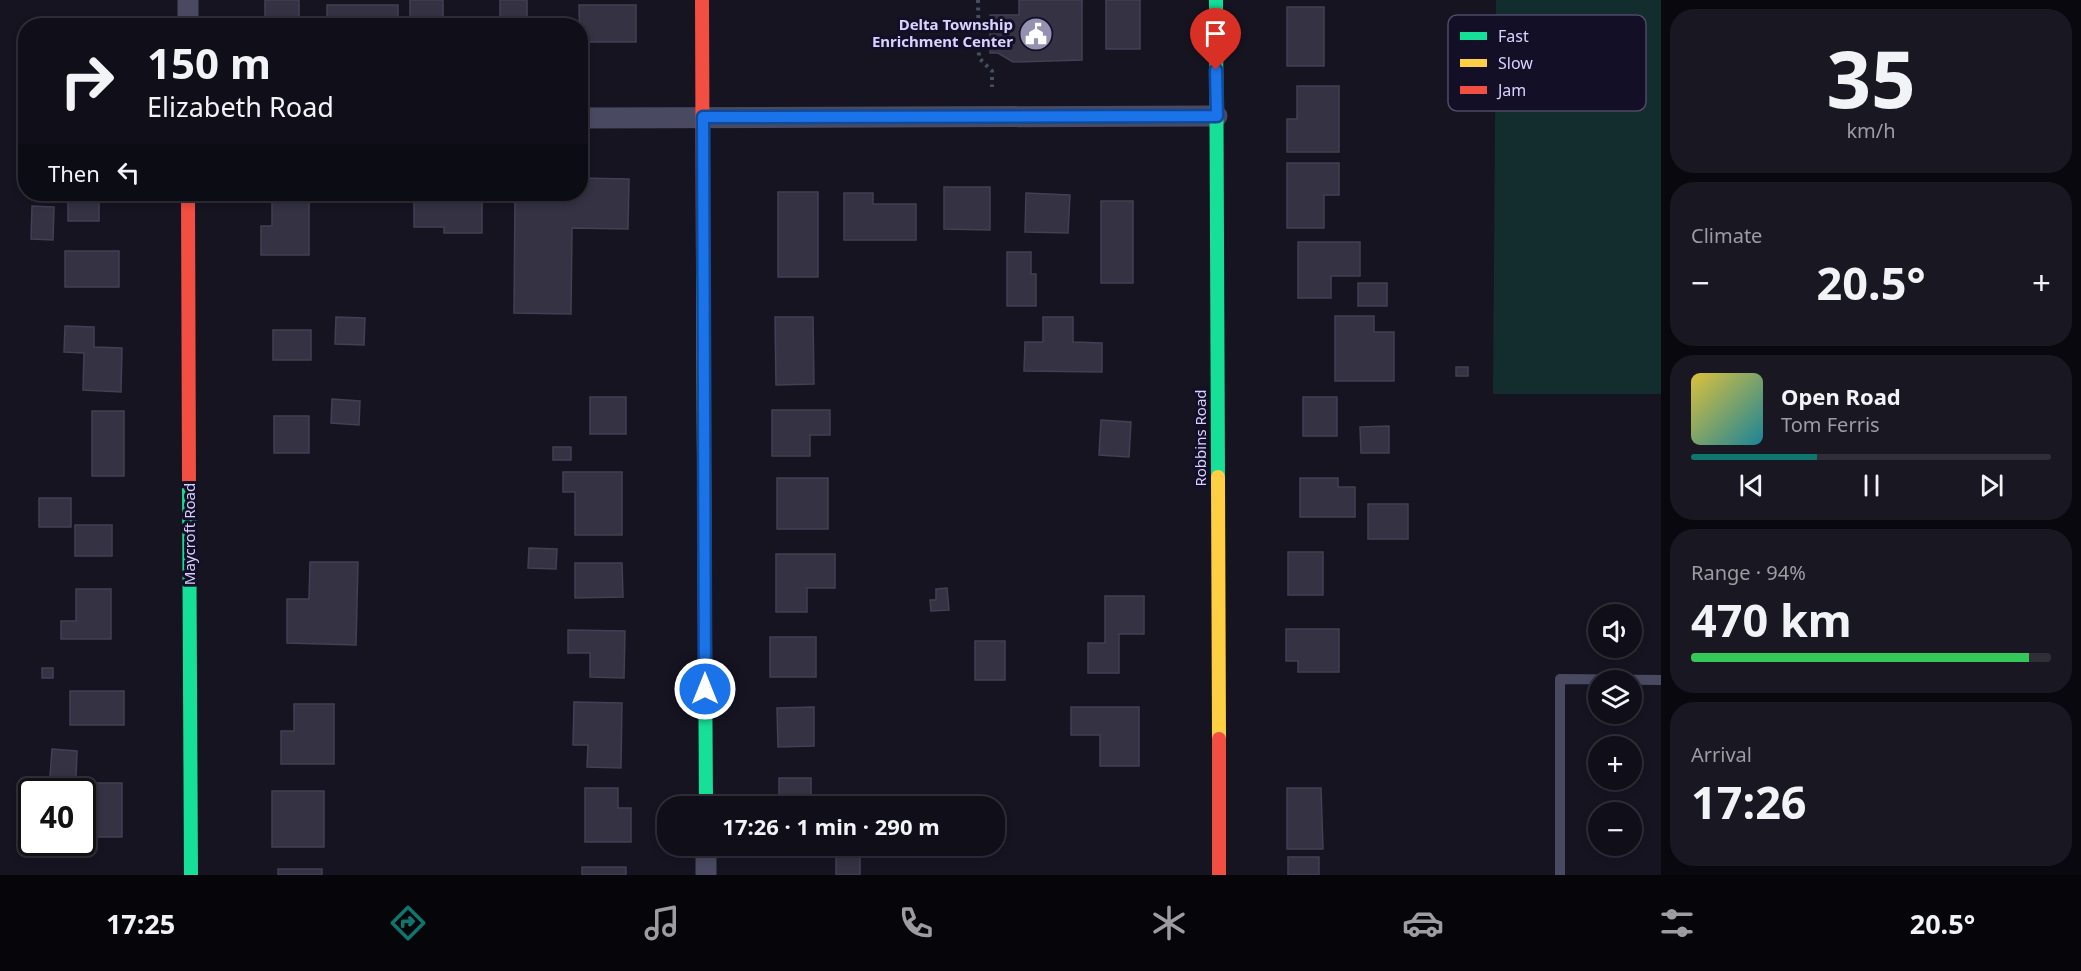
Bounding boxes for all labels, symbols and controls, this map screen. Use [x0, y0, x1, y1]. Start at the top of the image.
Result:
pin [1190, 8, 1241, 70]
place label: Delta Township Enrichment Center [872, 14, 1013, 51]
legend [1448, 15, 1646, 111]
public building icon: Delta Township Enrichment Center [1018, 16, 1054, 52]
icon: arrive [1199, 17, 1232, 50]
text: Fast [1498, 25, 1529, 47]
text: 35 [1826, 25, 1916, 131]
text: 150 m [147, 34, 271, 91]
icon: right [48, 42, 126, 120]
text: Slow [1498, 52, 1533, 74]
text: Jam [1496, 79, 1526, 101]
text: Elizabeth Road [147, 88, 334, 125]
text: km/h [1846, 117, 1896, 144]
icon: left [112, 156, 145, 189]
text: Then [48, 158, 100, 188]
text: Climate [1691, 222, 1762, 249]
text: 20.5° [1817, 252, 1925, 313]
text: − [1691, 260, 1710, 305]
text: + [2032, 260, 2051, 305]
text: Open Road [1781, 381, 1901, 411]
street label: Robbins Road [1190, 389, 1210, 487]
text: Tom Ferris [1781, 411, 1880, 438]
icon: previous [1735, 469, 1768, 502]
icon: pause [1855, 469, 1888, 502]
icon: next [1975, 469, 2008, 502]
street label: Maycroft Road [179, 483, 199, 585]
text: Range · 94% [1691, 559, 1806, 586]
text: 470 km [1691, 589, 1852, 650]
map controls [1588, 604, 1642, 856]
button: sound [1588, 604, 1642, 658]
position arrow [673, 657, 737, 721]
button: layers [1588, 670, 1642, 724]
button: + [1588, 736, 1642, 790]
text: Arrival [1691, 741, 1752, 768]
text: 17:26 [1691, 771, 1807, 832]
speed limit sign: 40 [18, 778, 96, 856]
button: − [1588, 802, 1642, 856]
text: 17:26 · 1 min · 290 m [722, 811, 940, 841]
icon: directions [387, 902, 429, 944]
icon: music [641, 902, 683, 944]
icon: phone [895, 902, 937, 944]
icon: climate [1148, 902, 1190, 944]
icon: car [1402, 902, 1444, 944]
icon: filters [1656, 902, 1698, 944]
text: 17:25 [106, 905, 175, 942]
text: 20.5° [1910, 905, 1975, 942]

